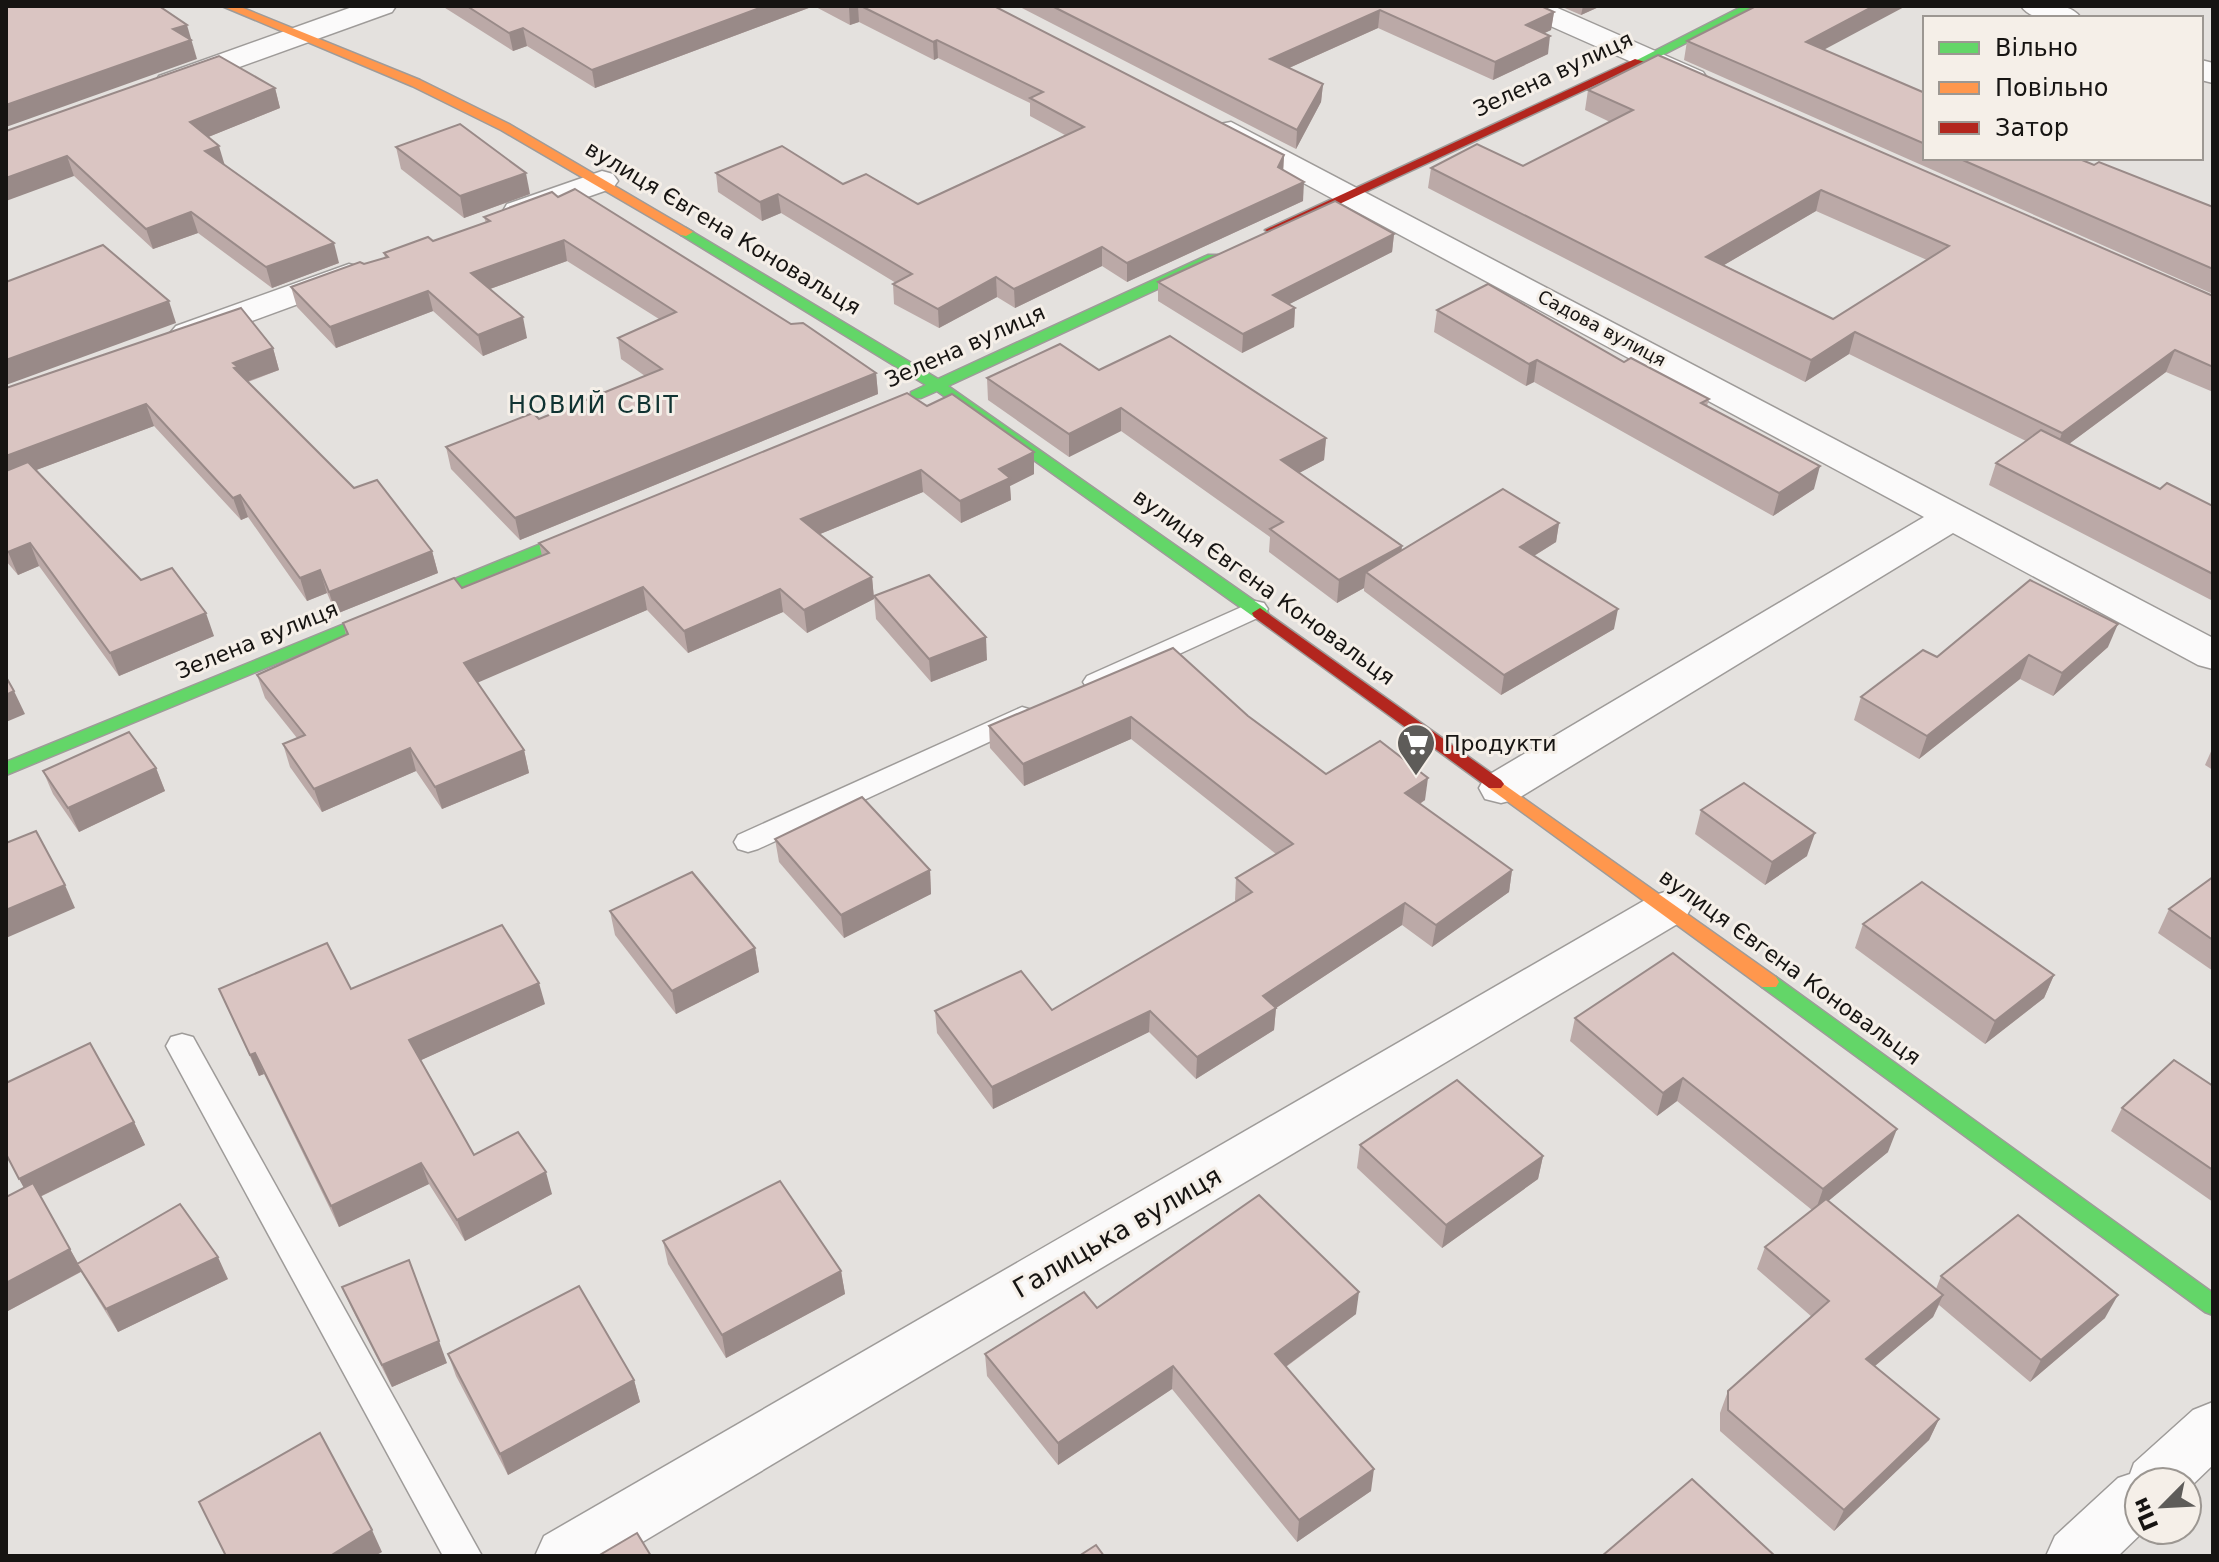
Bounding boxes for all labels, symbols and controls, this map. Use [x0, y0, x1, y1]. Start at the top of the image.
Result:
legend [1923, 16, 2203, 160]
street label: Зелена вулиця [1469, 26, 1637, 122]
text: Вільно [1995, 34, 2078, 62]
text: Повільно [1995, 74, 2108, 102]
text: Затор [1995, 114, 2069, 142]
street label: вулиця Євгена Коновальця [581, 136, 865, 320]
street label: Садова вулиця [1534, 285, 1670, 371]
street label: Зелена вулиця [881, 299, 1049, 393]
district label: НОВИЙ СВІТ [508, 390, 680, 419]
street label: вулиця Євгена Коновальця [1129, 484, 1399, 690]
street label: Зелена вулиця [172, 596, 342, 684]
supermarket icon: Продукти [1395, 722, 1437, 777]
place label: Продукти [1444, 731, 1557, 756]
street label: вулиця Євгена Коновальця [1655, 864, 1925, 1070]
street label: Галицька вулиця [1007, 1160, 1227, 1304]
north arrow [2123, 1466, 2203, 1546]
text: Пн [2127, 1493, 2163, 1534]

